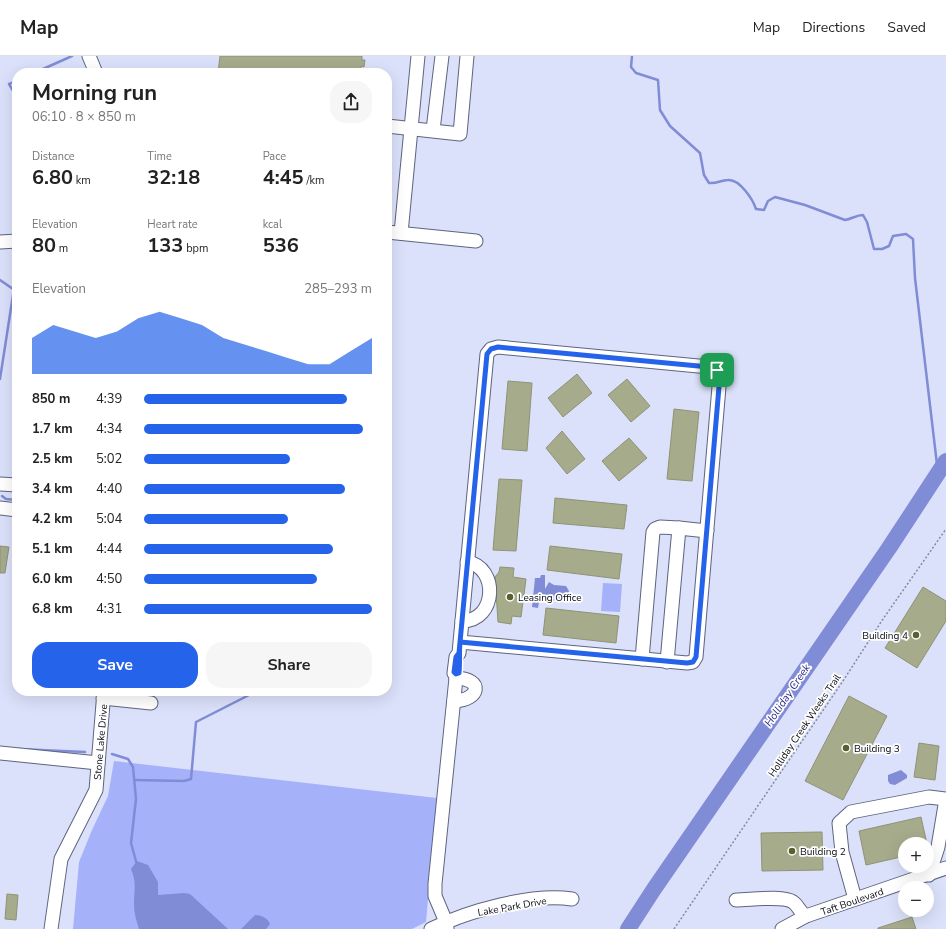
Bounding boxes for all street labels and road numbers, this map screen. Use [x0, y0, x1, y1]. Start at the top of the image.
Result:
street label: Holliday Creek Weeks Trail [765, 671, 845, 780]
street label: Stone Lake Drive [91, 704, 111, 781]
street label: Taft Boulevard [819, 885, 886, 919]
street label: Lake Park Drive [477, 894, 548, 920]

